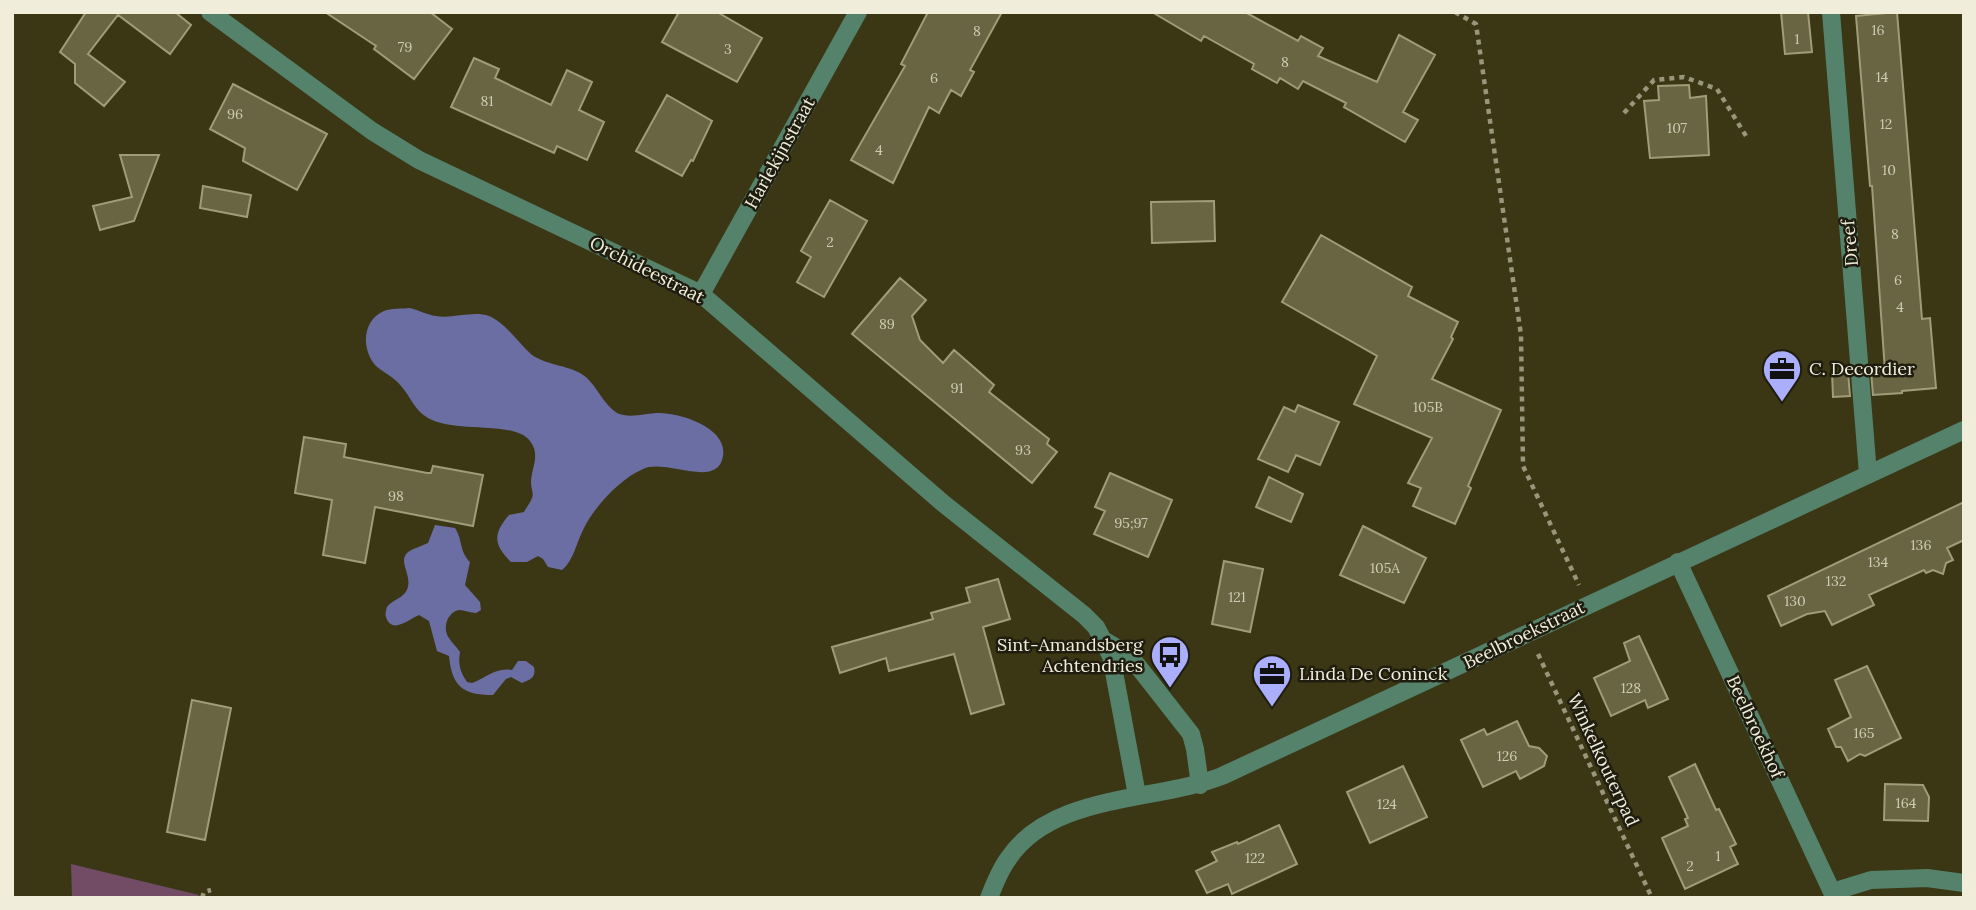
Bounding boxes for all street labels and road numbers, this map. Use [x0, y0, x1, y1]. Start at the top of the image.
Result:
street label: Harlekijnstraat [739, 93, 820, 213]
street label: Dreef [1836, 217, 1863, 267]
street label: Orchideestraat [586, 231, 709, 308]
street label: Beelbroekstraat [1459, 595, 1588, 674]
street label: Beelbroekhof [1722, 672, 1790, 784]
street label: Winkelkouterpad [1563, 690, 1644, 830]

